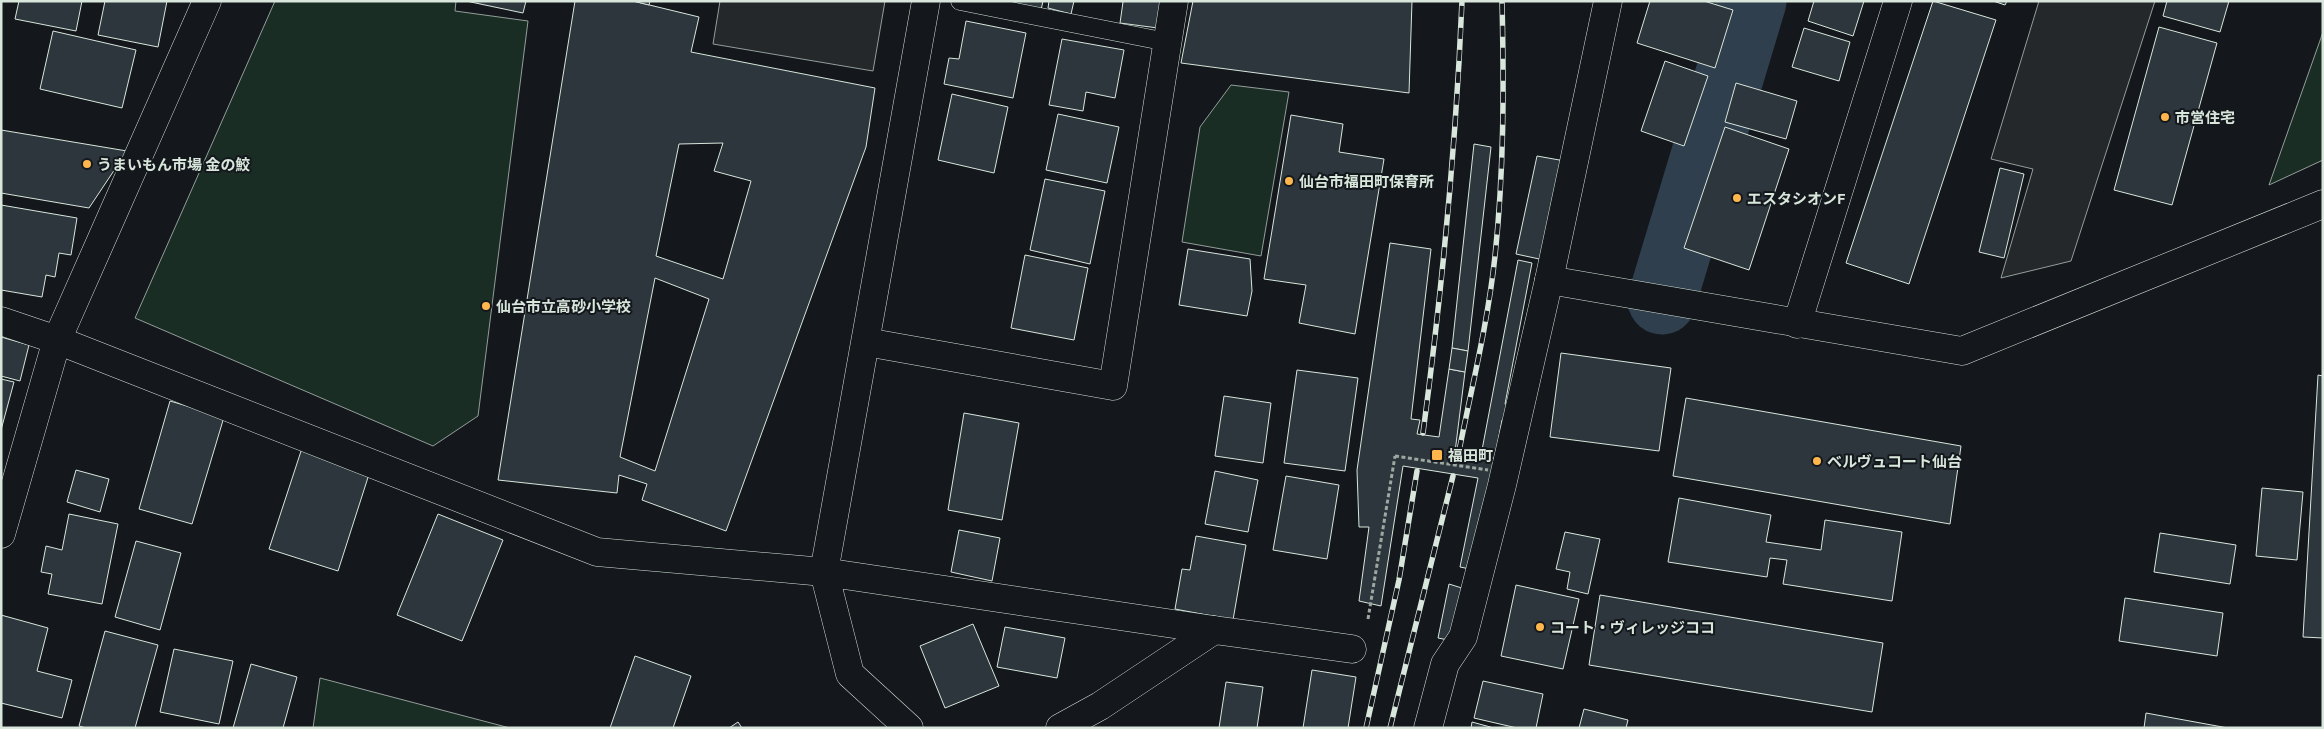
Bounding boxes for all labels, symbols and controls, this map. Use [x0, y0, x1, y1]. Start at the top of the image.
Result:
place label: 市営住宅 [2175, 109, 2235, 126]
marker: 市営住宅 [2159, 111, 2171, 123]
place label: うまいもん市場 金の鮫 [97, 156, 251, 173]
marker: うまいもん市場 金の鮫 [81, 158, 93, 170]
place label: 仙台市福田町保育所 [1299, 173, 1434, 190]
marker: 仙台市福田町保育所 [1283, 175, 1295, 187]
place label: エスタシオンF [1747, 190, 1845, 207]
marker: エスタシオンF [1731, 192, 1743, 204]
place label: 仙台市立高砂小学校 [496, 298, 631, 315]
marker: 仙台市立高砂小学校 [480, 300, 492, 312]
place label: 福田町 [1447, 447, 1493, 464]
marker: 福田町 [1430, 448, 1444, 462]
place label: ベルヴュコート仙台 [1827, 453, 1962, 470]
marker: ベルヴュコート仙台 [1811, 455, 1823, 467]
place label: コート・ヴィレッジココ [1550, 619, 1715, 636]
marker: コート・ヴィレッジココ [1534, 621, 1546, 633]

